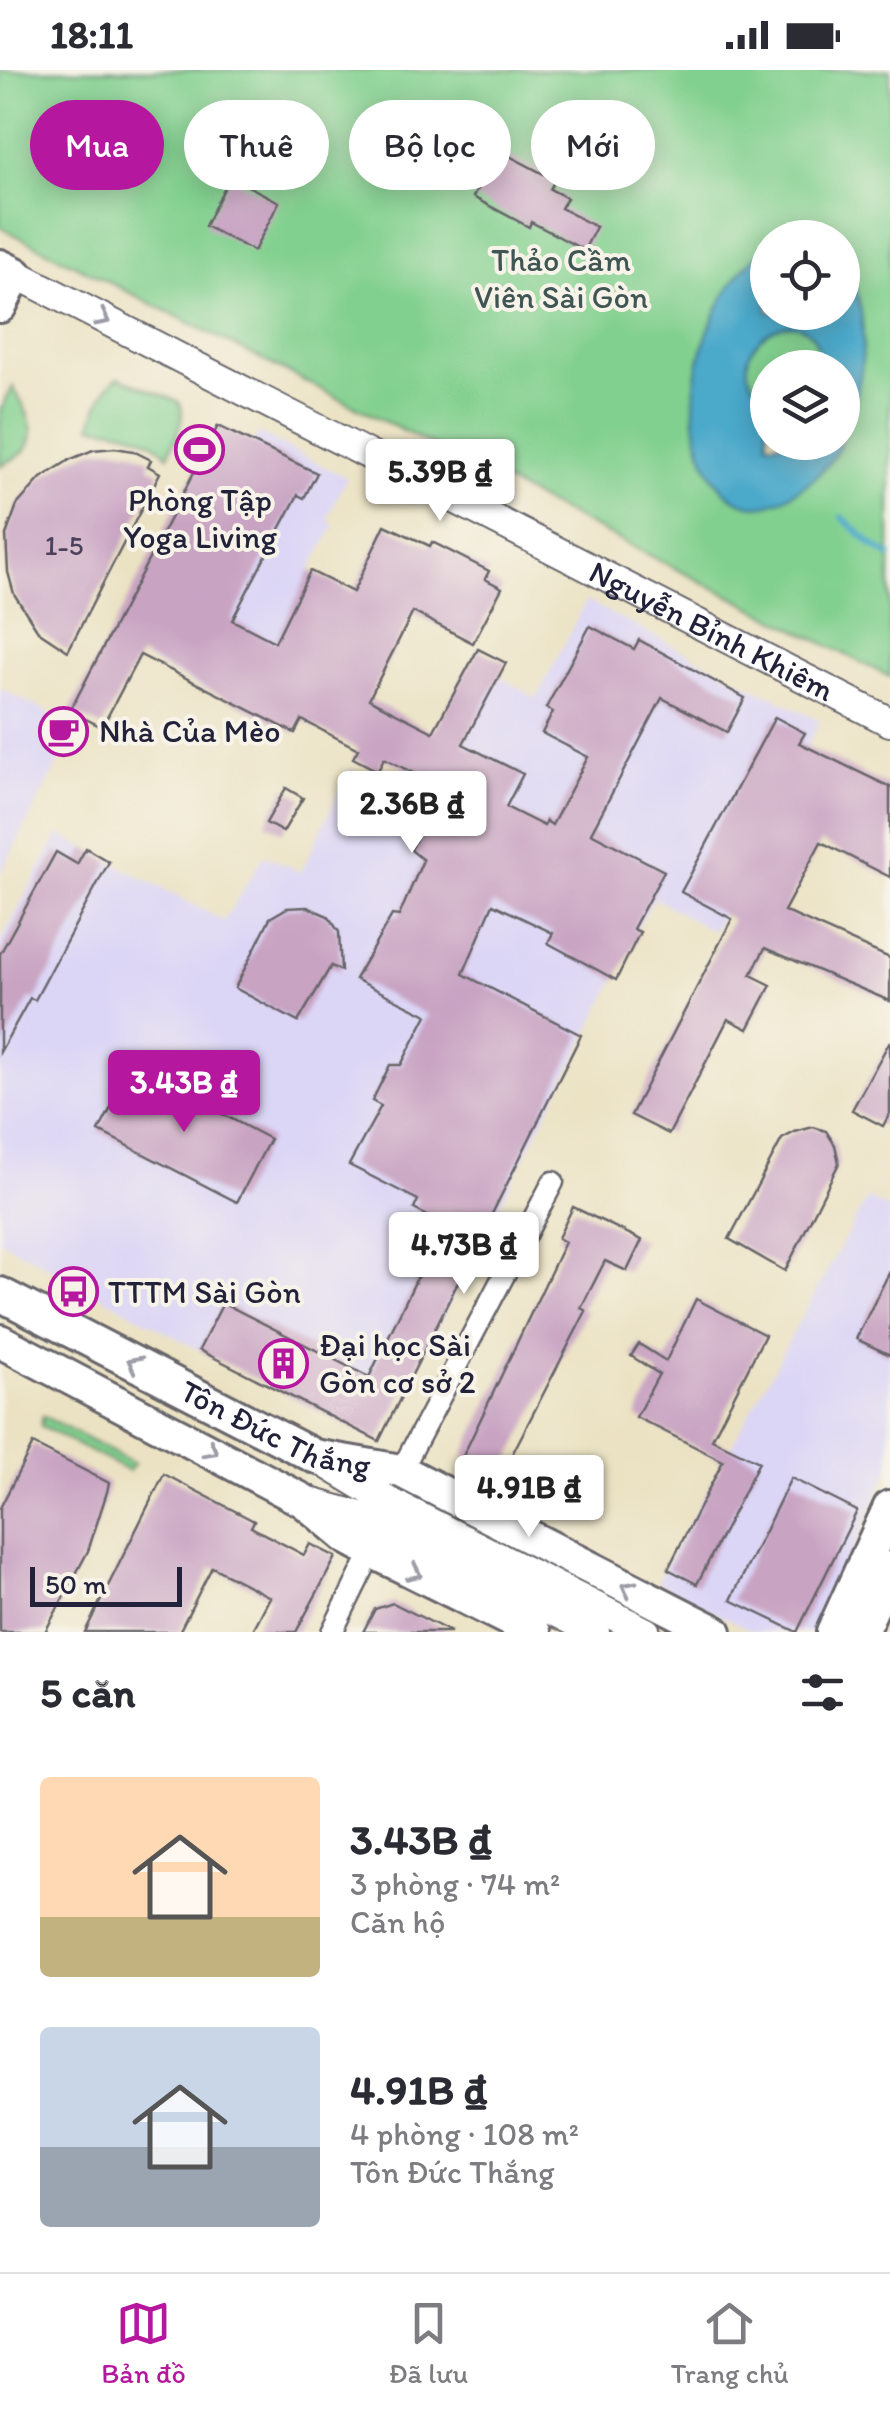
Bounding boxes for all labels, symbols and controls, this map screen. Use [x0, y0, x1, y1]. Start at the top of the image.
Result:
text: 18:11 [50, 12, 133, 58]
chip: Mua [30, 100, 164, 190]
chip: Thuê [184, 100, 329, 190]
chip: Bộ lọc [349, 100, 511, 190]
chip: Mới [531, 100, 655, 190]
map controls [750, 220, 860, 460]
button: locate [750, 220, 860, 330]
park label: Thảo Cầm Viên Sài Gòn [474, 241, 648, 316]
one-way arrow [93, 307, 111, 327]
button: layers [750, 350, 860, 460]
sports icon: Phòng Tập Yoga Living [174, 424, 226, 476]
pin: 5.39B ₫ [348, 439, 532, 524]
text: 5.39B ₫ [388, 452, 492, 490]
place label: Phòng Tập Yoga Living [123, 481, 277, 556]
house number: 1-5 [45, 528, 83, 562]
street label: Nguyễn Bỉnh Khiêm [583, 552, 841, 709]
cafe icon: Nhà Của Mèo [38, 705, 90, 757]
place label: Nhà Của Mèo [99, 712, 281, 750]
pin: 2.36B ₫ [320, 771, 504, 856]
text: 2.36B ₫ [359, 784, 465, 822]
pin: 3.43B ₫ [92, 1050, 276, 1135]
text: 3.43B ₫ [130, 1063, 238, 1101]
pin: 4.73B ₫ [372, 1212, 556, 1297]
text: 4.73B ₫ [411, 1225, 517, 1263]
bus stop icon: TTTM Sài Gòn [47, 1266, 99, 1318]
place label: TTTM Sài Gòn [108, 1273, 301, 1311]
place label: Đại học Sài Gòn cơ sở 2 [319, 1326, 476, 1401]
building icon: Đại học Sài Gòn cơ sở 2 [258, 1337, 310, 1389]
one-way arrow [127, 1356, 145, 1375]
street label: Tôn Đức Thắng [174, 1371, 374, 1485]
one-way arrow [200, 1438, 218, 1458]
pin: 4.91B ₫ [437, 1455, 621, 1540]
text: 4.91B ₫ [477, 1468, 581, 1506]
one-way arrow [404, 1560, 422, 1580]
scale bar [30, 1562, 182, 1606]
text: 50 m [45, 1567, 107, 1601]
one-way arrow [621, 1581, 639, 1600]
icon: filters [795, 1665, 850, 1720]
text: 5 căn [40, 1667, 135, 1718]
text: 3.43B ₫ [350, 1814, 492, 1865]
icon: home [120, 1817, 240, 1937]
text: 3 phòng · 74 m² [350, 1865, 560, 1903]
text: Căn hộ [350, 1903, 445, 1941]
text: 4.91B ₫ [350, 2064, 487, 2115]
icon: home [120, 2067, 240, 2187]
text: 4 phòng · 108 m² [350, 2115, 579, 2153]
text: Tôn Đức Thắng [350, 2153, 555, 2191]
tab: Bản đồ [101, 2296, 186, 2390]
tab: Đã lưu [388, 2296, 468, 2390]
tab: Trang chủ [671, 2296, 789, 2390]

